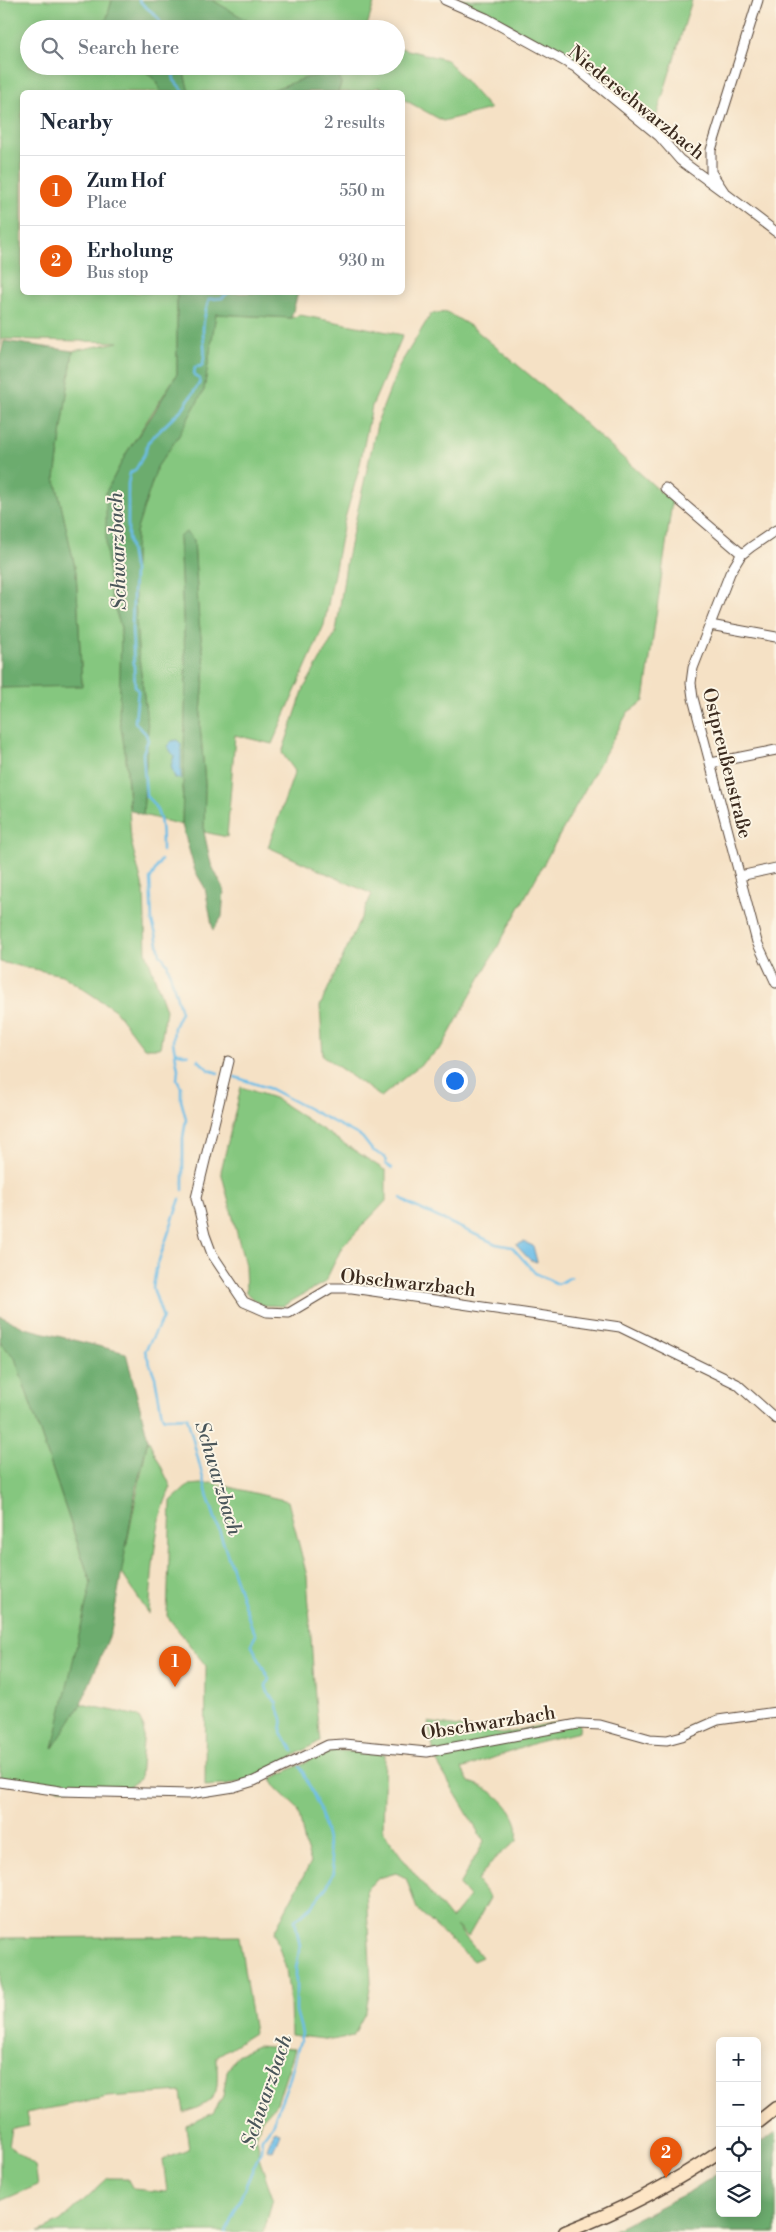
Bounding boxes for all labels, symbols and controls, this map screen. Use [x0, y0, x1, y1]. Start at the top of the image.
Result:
search box [20, 20, 405, 75]
icon: search [38, 34, 66, 62]
text: Search here [78, 36, 179, 60]
street label: Niederschwarzbach [563, 40, 710, 165]
text: Nearby [40, 110, 113, 136]
text: 2 results [324, 113, 385, 133]
text: Zum Hof [87, 169, 164, 193]
text: 1 [52, 181, 60, 201]
text: 550 m [339, 181, 385, 201]
text: Place [87, 193, 127, 213]
text: Erholung [87, 239, 173, 263]
text: 2 [51, 251, 61, 271]
text: 930 m [339, 251, 385, 271]
text: Bus stop [87, 263, 149, 283]
water label: Schwarzbach [104, 491, 133, 610]
street label: Ostpreußenstraße [697, 685, 757, 841]
your location [442, 1068, 468, 1094]
street label: Obschwarzbach [339, 1264, 477, 1302]
water label: Schwarzbach [188, 1418, 247, 1539]
pin: 1 [159, 1646, 191, 1687]
street label: Obschwarzbach [419, 1700, 557, 1745]
water label: Schwarzbach [236, 2031, 299, 2151]
map controls [716, 2037, 761, 2217]
button: + [716, 2037, 761, 2082]
button: − [716, 2082, 761, 2127]
button: locate [716, 2127, 761, 2172]
pin: 2 [650, 2137, 682, 2178]
button: layers [716, 2172, 761, 2217]

